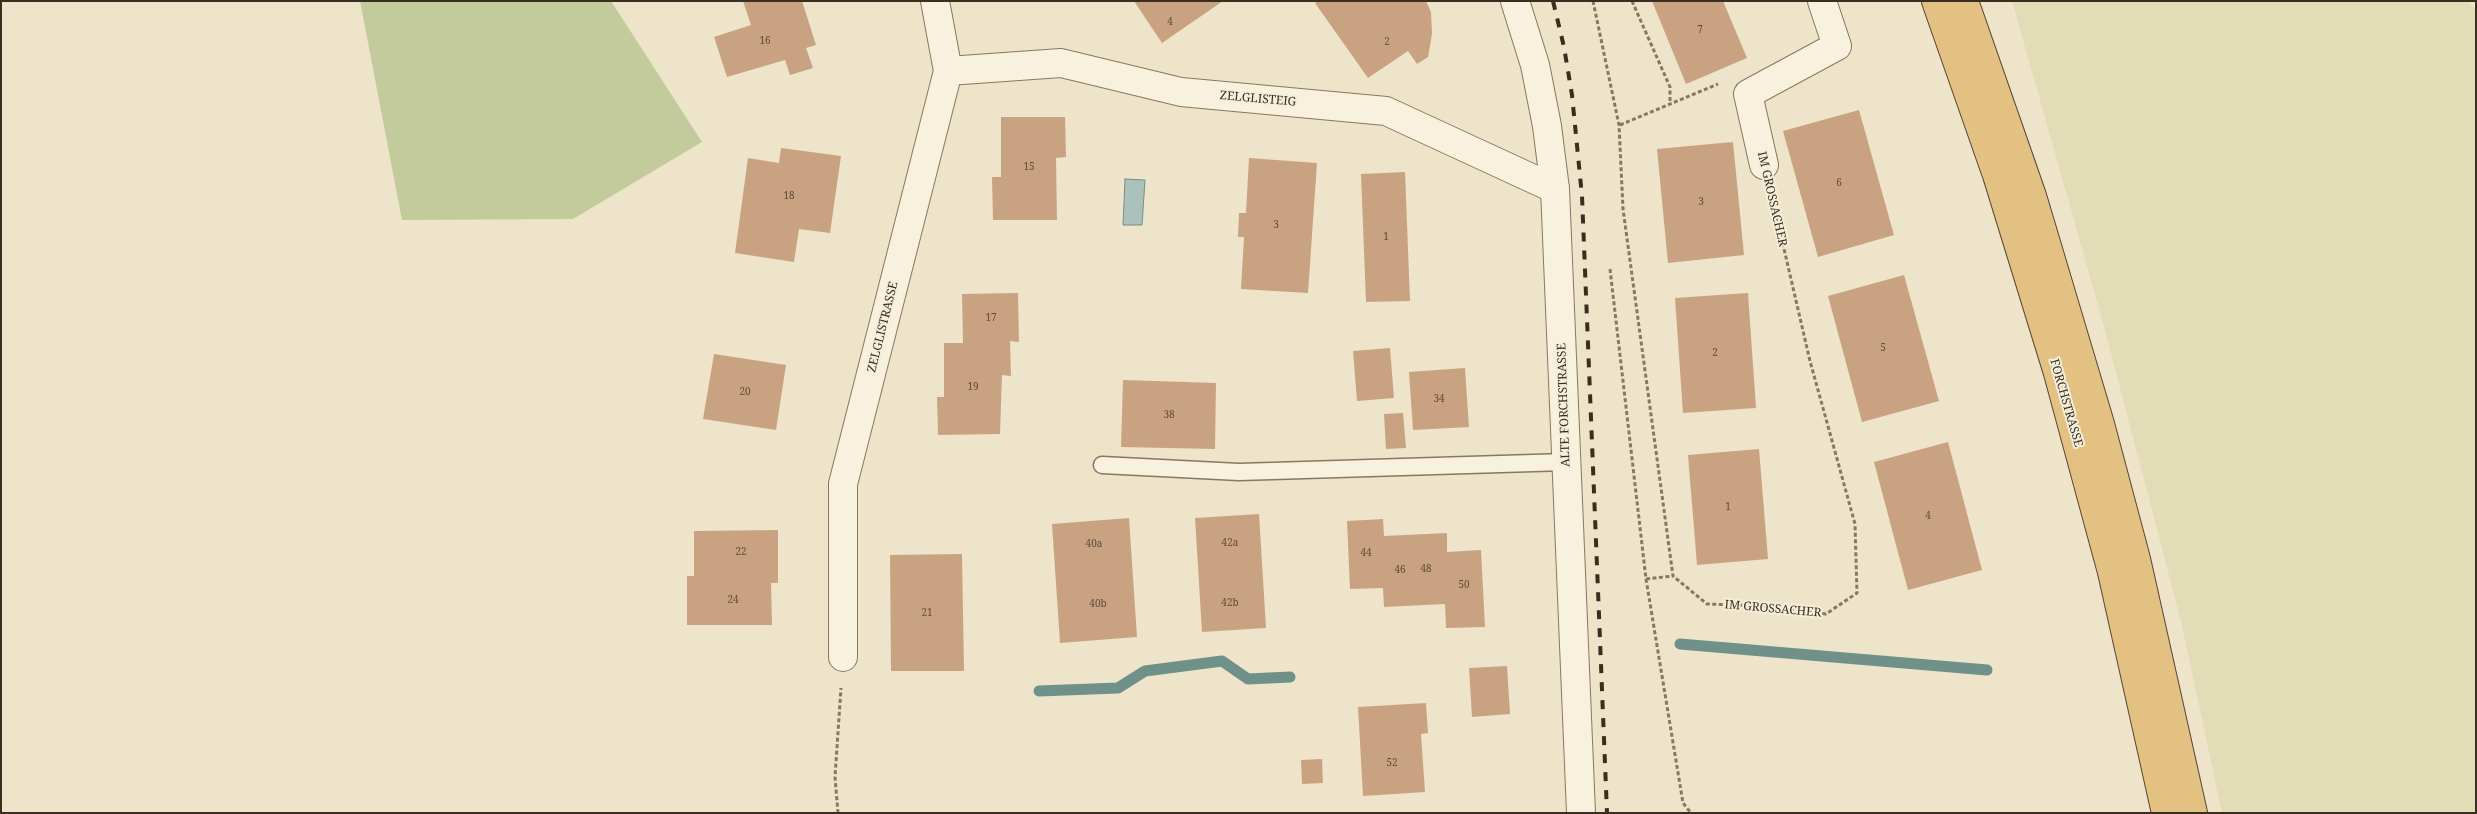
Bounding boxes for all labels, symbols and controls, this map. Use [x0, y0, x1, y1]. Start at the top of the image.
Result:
house number: 4 [1167, 16, 1173, 28]
house number: 7 [1697, 24, 1703, 36]
house number: 16 [759, 35, 771, 47]
house number: 2 [1384, 36, 1390, 48]
street label: ZELGLISTEIG [1219, 88, 1297, 110]
street label: IM GROSSACHER [1754, 150, 1790, 248]
house number: 15 [1023, 161, 1035, 173]
house number: 6 [1836, 177, 1842, 189]
house number: 18 [783, 190, 795, 202]
house number: 3 [1698, 196, 1704, 208]
house number: 3 [1273, 219, 1279, 231]
house number: 1 [1383, 231, 1389, 243]
street label: ZELGLISTRASSE [865, 280, 901, 374]
house number: 17 [985, 312, 997, 324]
house number: 5 [1880, 342, 1886, 354]
street label: ALTE FORCHSTRASSE [1555, 343, 1573, 467]
house number: 2 [1712, 347, 1718, 359]
street label: FORCHSTRASSE [2047, 357, 2085, 449]
house number: 19 [967, 381, 979, 393]
house number: 20 [739, 386, 751, 398]
house number: 34 [1433, 393, 1445, 405]
house number: 38 [1163, 409, 1175, 421]
house number: 1 [1725, 501, 1731, 513]
house number: 4 [1925, 510, 1931, 522]
house number: 42a [1222, 537, 1238, 549]
house number: 40a [1086, 538, 1102, 550]
house number: 22 [735, 546, 747, 558]
house number: 44 [1360, 547, 1372, 559]
house number: 48 [1420, 563, 1432, 575]
house number: 46 [1394, 564, 1406, 576]
house number: 50 [1458, 579, 1470, 591]
house number: 24 [727, 594, 739, 606]
house number: 42b [1221, 597, 1239, 609]
house number: 40b [1089, 598, 1107, 610]
street label: IM GROSSACHER [1724, 598, 1822, 620]
house number: 21 [921, 607, 933, 619]
house number: 52 [1386, 757, 1398, 769]

